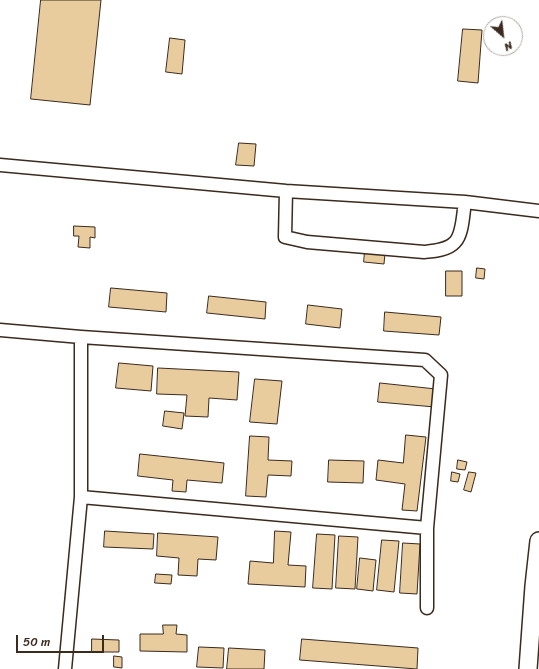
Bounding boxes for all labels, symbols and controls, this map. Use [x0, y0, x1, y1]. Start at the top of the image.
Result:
north arrow [483, 16, 523, 56]
text: N [501, 36, 516, 56]
scale bar [18, 627, 106, 653]
text: 50 m [23, 631, 50, 653]

